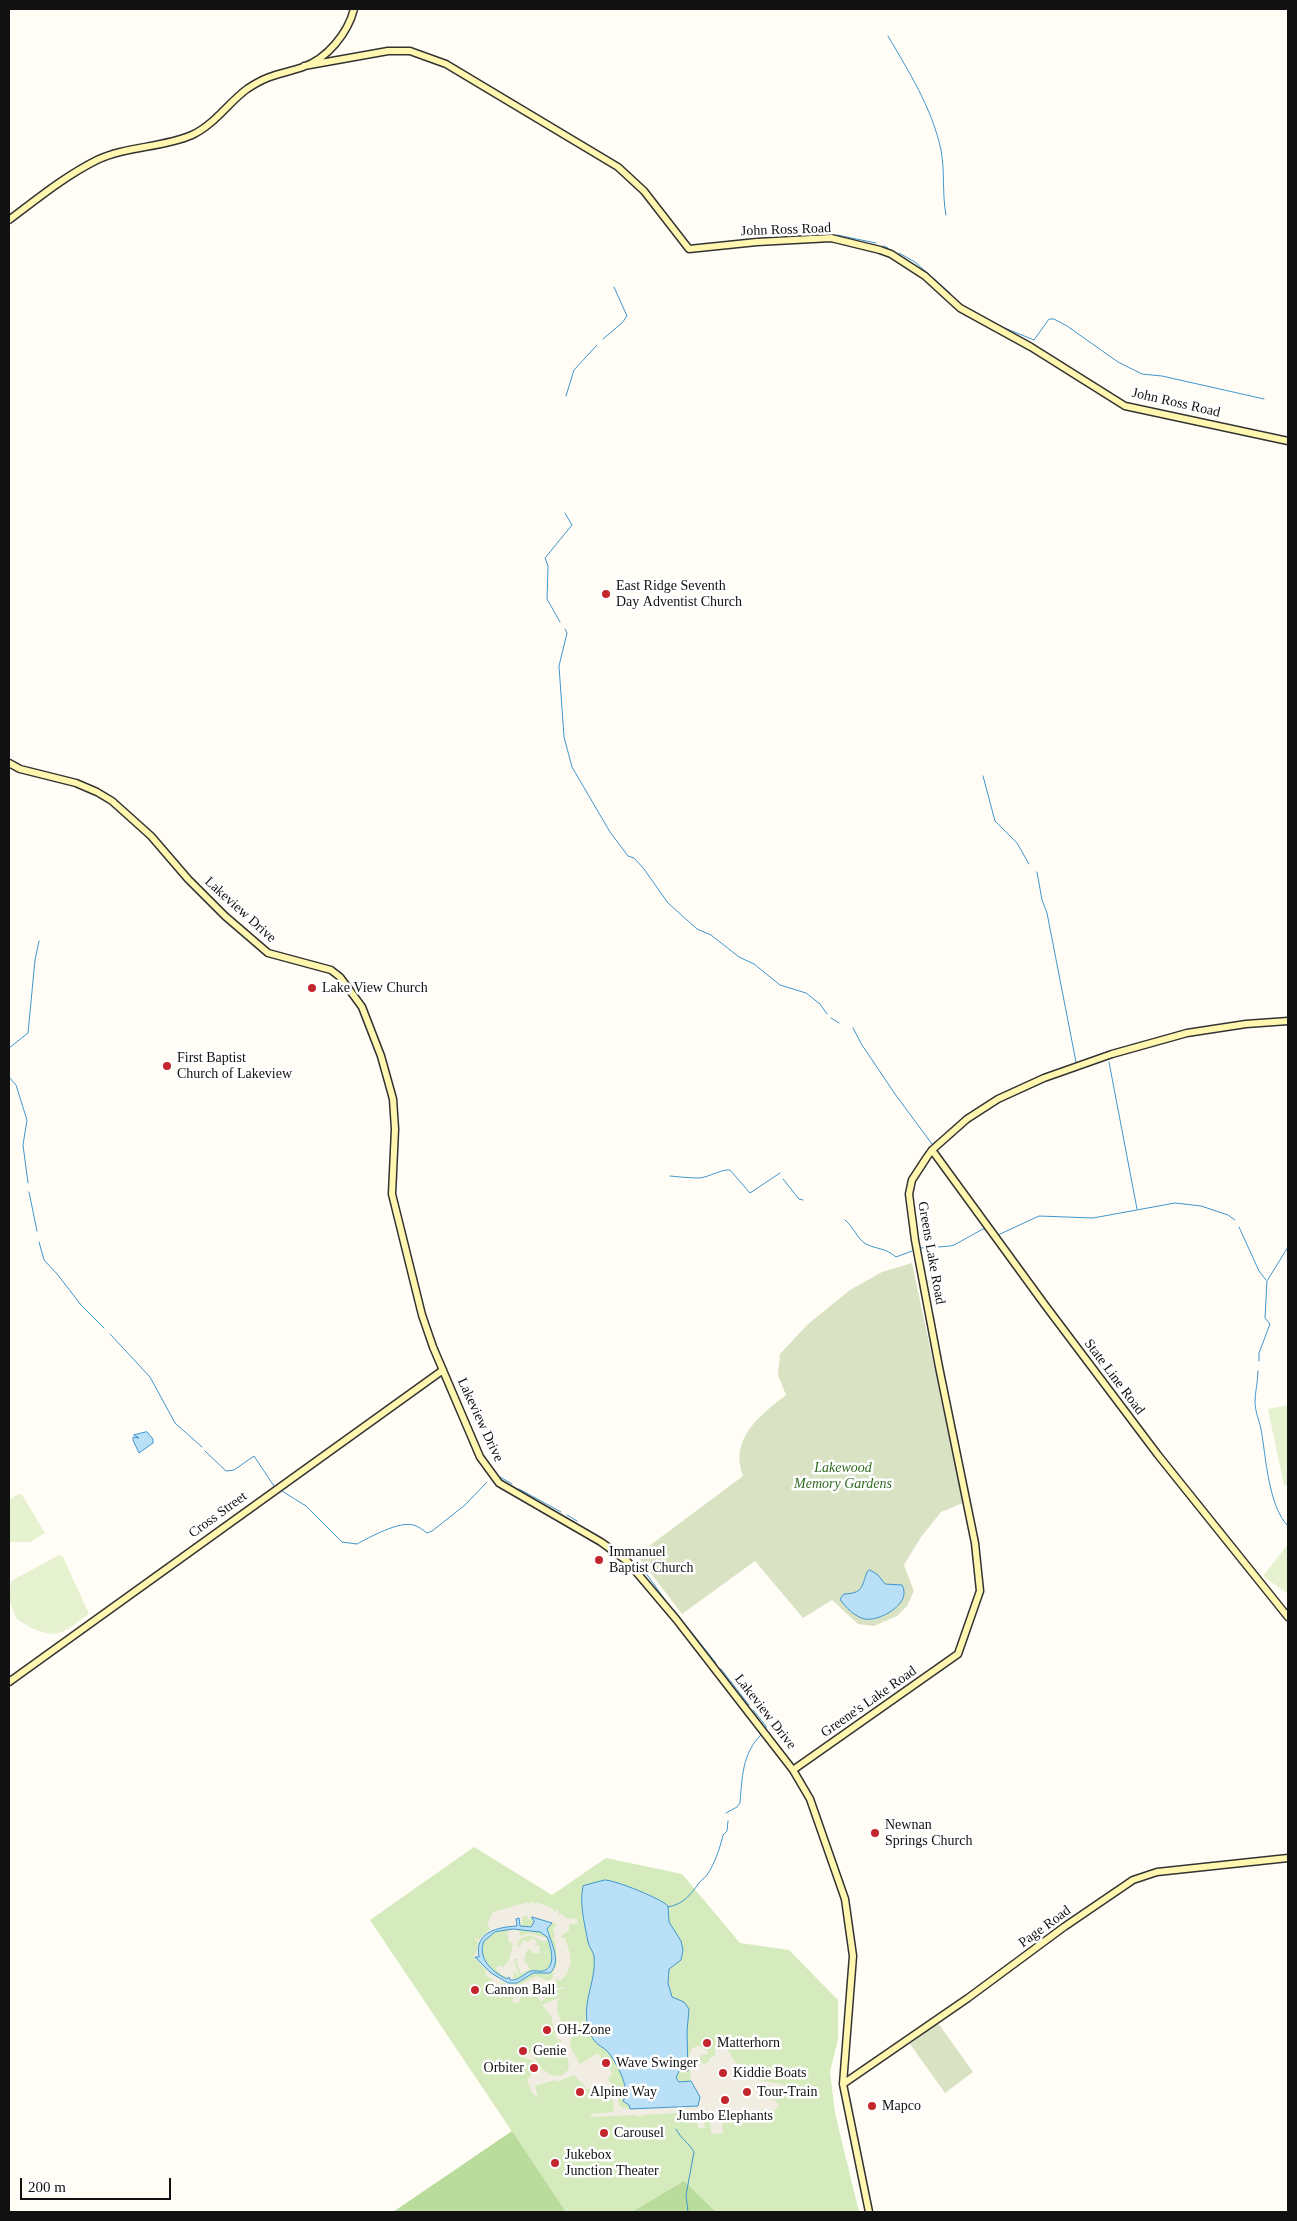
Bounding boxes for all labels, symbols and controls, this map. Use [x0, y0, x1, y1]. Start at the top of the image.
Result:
street label: John Ross Road [741, 220, 831, 240]
street label: John Ross Road [1130, 385, 1222, 421]
place label: East Ridge Seventh Day Adventist Church [616, 578, 742, 610]
marker: East Ridge Seventh Day Adventist Church [600, 588, 612, 600]
street label: Lakeview Drive [201, 873, 279, 947]
place label: Lake View Church [322, 980, 428, 996]
marker: Lake View Church [306, 982, 318, 994]
place label: First Baptist Church of Lakeview [177, 1050, 292, 1082]
marker: First Baptist Church of Lakeview [161, 1060, 173, 1072]
street label: Greens Lake Road [914, 1200, 948, 1306]
street label: State Line Road [1080, 1336, 1148, 1418]
street label: Lakeview Drive [453, 1375, 507, 1465]
park label: Lakewood Memory Gardens [794, 1460, 892, 1492]
street label: Cross Street [186, 1488, 250, 1542]
place label: Immanuel Baptist Church [609, 1544, 693, 1576]
marker: Immanuel Baptist Church [593, 1554, 605, 1566]
street label: Greene's Lake Road [818, 1663, 920, 1741]
street label: Lakeview Drive [731, 1671, 799, 1753]
place label: Newnan Springs Church [885, 1817, 972, 1850]
marker: Newnan Springs Church [869, 1827, 881, 1839]
street label: Page Road [1016, 1902, 1074, 1952]
place label: Cannon Ball [485, 1982, 555, 1998]
marker: Cannon Ball [469, 1984, 481, 1996]
place label: OH-Zone [557, 2022, 611, 2038]
marker: OH-Zone [541, 2024, 553, 2036]
place label: Matterhorn [717, 2035, 780, 2051]
marker: Matterhorn [701, 2037, 713, 2049]
place label: Genie [533, 2043, 566, 2059]
marker: Genie [517, 2045, 529, 2057]
place label: Wave Swinger [616, 2055, 698, 2071]
marker: Wave Swinger [600, 2057, 612, 2069]
place label: Orbiter [484, 2060, 524, 2076]
marker: Orbiter [528, 2062, 540, 2074]
place label: Kiddie Boats [733, 2065, 806, 2081]
marker: Kiddie Boats [717, 2067, 729, 2079]
place label: Alpine Way [590, 2084, 657, 2100]
place label: Tour-Train [757, 2084, 817, 2100]
marker: Alpine Way [574, 2086, 586, 2098]
marker: Tour-Train [741, 2086, 753, 2098]
marker: Jumbo Elephants [719, 2094, 731, 2106]
place label: Mapco [882, 2098, 921, 2114]
marker: Mapco [866, 2100, 878, 2112]
place label: Jumbo Elephants [677, 2108, 773, 2124]
place label: Carousel [614, 2125, 664, 2141]
marker: Carousel [598, 2127, 610, 2139]
place label: Jukebox Junction Theater [565, 2147, 659, 2180]
marker: Jukebox Junction Theater [549, 2157, 561, 2169]
scale bar [22, 2168, 174, 2200]
text: 200 m [28, 2179, 66, 2195]

